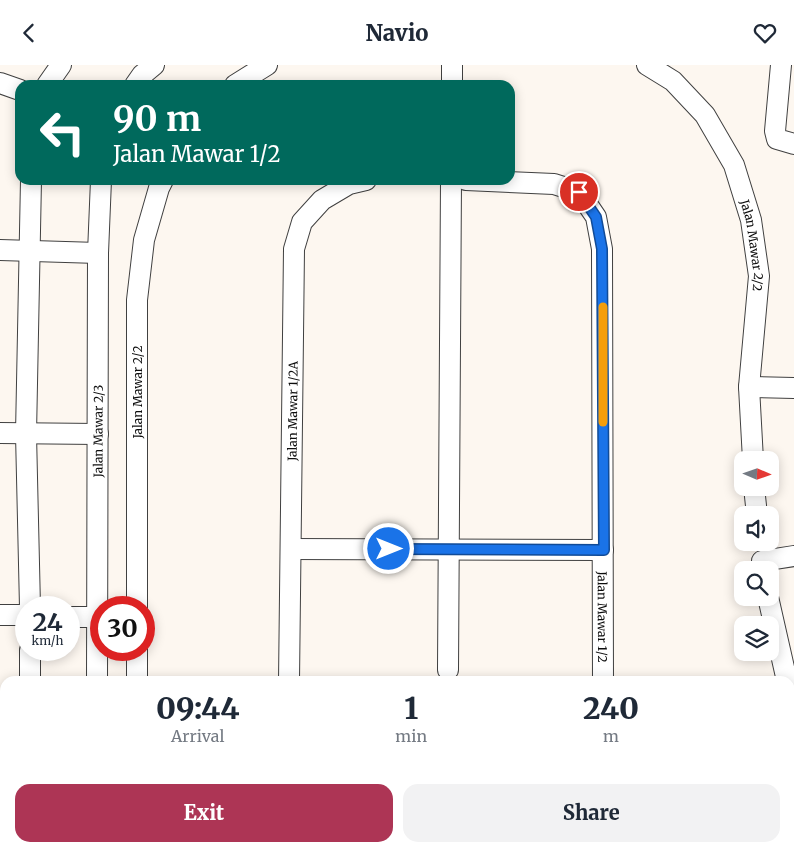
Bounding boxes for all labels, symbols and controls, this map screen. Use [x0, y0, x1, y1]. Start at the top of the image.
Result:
icon: back [15, 19, 43, 47]
text: Navio [365, 19, 429, 47]
icon: heart [751, 19, 779, 47]
text: 90 m [113, 97, 201, 141]
icon: left [30, 100, 95, 165]
text: Jalan Mawar 1/2 [113, 140, 281, 168]
pin [558, 171, 600, 213]
icon: arrive [565, 178, 593, 206]
street label: Jalan Mawar 2/2 [737, 197, 767, 292]
street label: Jalan Mawar 2/2 [130, 345, 145, 440]
street label: Jalan Mawar 1/2A [284, 360, 300, 462]
street label: Jalan Mawar 2/3 [90, 384, 105, 478]
north arrow [734, 451, 779, 496]
map controls [734, 451, 779, 661]
button: sound [734, 506, 779, 551]
position arrow [362, 522, 414, 574]
button: search [734, 561, 779, 606]
street label: Jalan Mawar 1/2 [595, 570, 610, 663]
speed limit sign: 30 [90, 596, 155, 661]
text: 24 [32, 606, 63, 638]
button: layers [734, 616, 779, 661]
text: km/h [32, 633, 63, 648]
text: 09:44 [156, 689, 239, 727]
text: 1 [404, 689, 418, 727]
text: 240 [583, 689, 639, 727]
text: Arrival [171, 726, 224, 746]
text: min [395, 726, 427, 746]
text: m [603, 726, 619, 746]
button: Exit [15, 784, 393, 842]
button: Share [403, 784, 780, 842]

